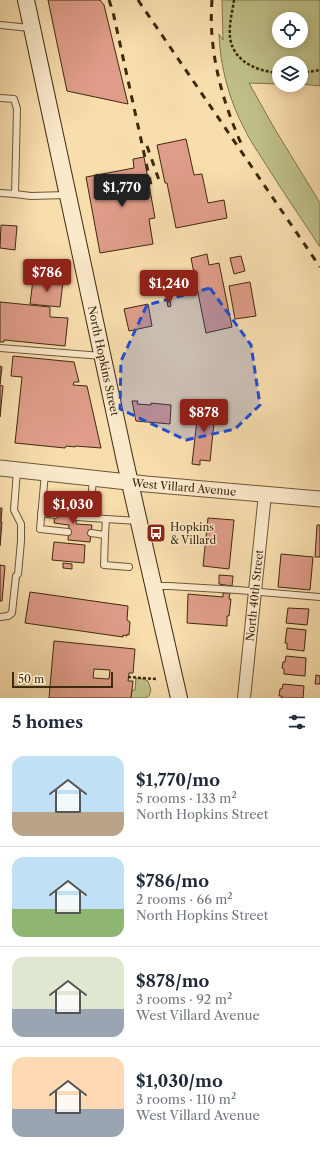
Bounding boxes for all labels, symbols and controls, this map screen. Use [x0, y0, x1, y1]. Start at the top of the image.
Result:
map controls [272, 12, 308, 92]
button: locate [272, 12, 308, 48]
button: layers [272, 56, 308, 92]
pin: $1,770 [89, 174, 155, 208]
text: $1,770 [103, 179, 141, 195]
pin: $786 [23, 259, 71, 293]
text: $786 [32, 264, 62, 280]
pin: $1,240 [136, 270, 202, 304]
text: $1,240 [149, 275, 189, 291]
street label: North Hopkins Street [85, 304, 122, 417]
pin: $878 [180, 399, 228, 433]
text: $878 [189, 404, 219, 420]
street label: West Villard Avenue [130, 475, 237, 499]
pin: $1,030 [40, 491, 106, 525]
text: $1,030 [53, 496, 93, 512]
place label: Hopkins & Villard [170, 520, 216, 547]
bus stop icon: Hopkins & Villard [145, 522, 167, 544]
street label: North 40th Street [243, 549, 266, 642]
scale bar [12, 670, 113, 689]
text: 50 m [18, 672, 44, 686]
icon: filters [286, 711, 308, 733]
text: 5 homes [12, 712, 83, 732]
text: $1,770/mo [136, 770, 220, 790]
icon: home [44, 772, 92, 820]
text: 5 rooms · 133 m² [136, 790, 237, 806]
text: North Hopkins Street [136, 806, 268, 822]
text: $786/mo [136, 871, 209, 891]
icon: home [44, 873, 92, 921]
text: 2 rooms · 66 m² [136, 891, 233, 907]
text: North Hopkins Street [136, 907, 268, 923]
text: $878/mo [136, 971, 209, 991]
icon: home [44, 973, 92, 1021]
text: 3 rooms · 92 m² [136, 991, 232, 1007]
text: West Villard Avenue [136, 1007, 260, 1023]
text: $1,030/mo [136, 1071, 223, 1091]
icon: home [44, 1073, 92, 1121]
text: 3 rooms · 110 m² [136, 1091, 236, 1107]
text: West Villard Avenue [136, 1107, 260, 1123]

